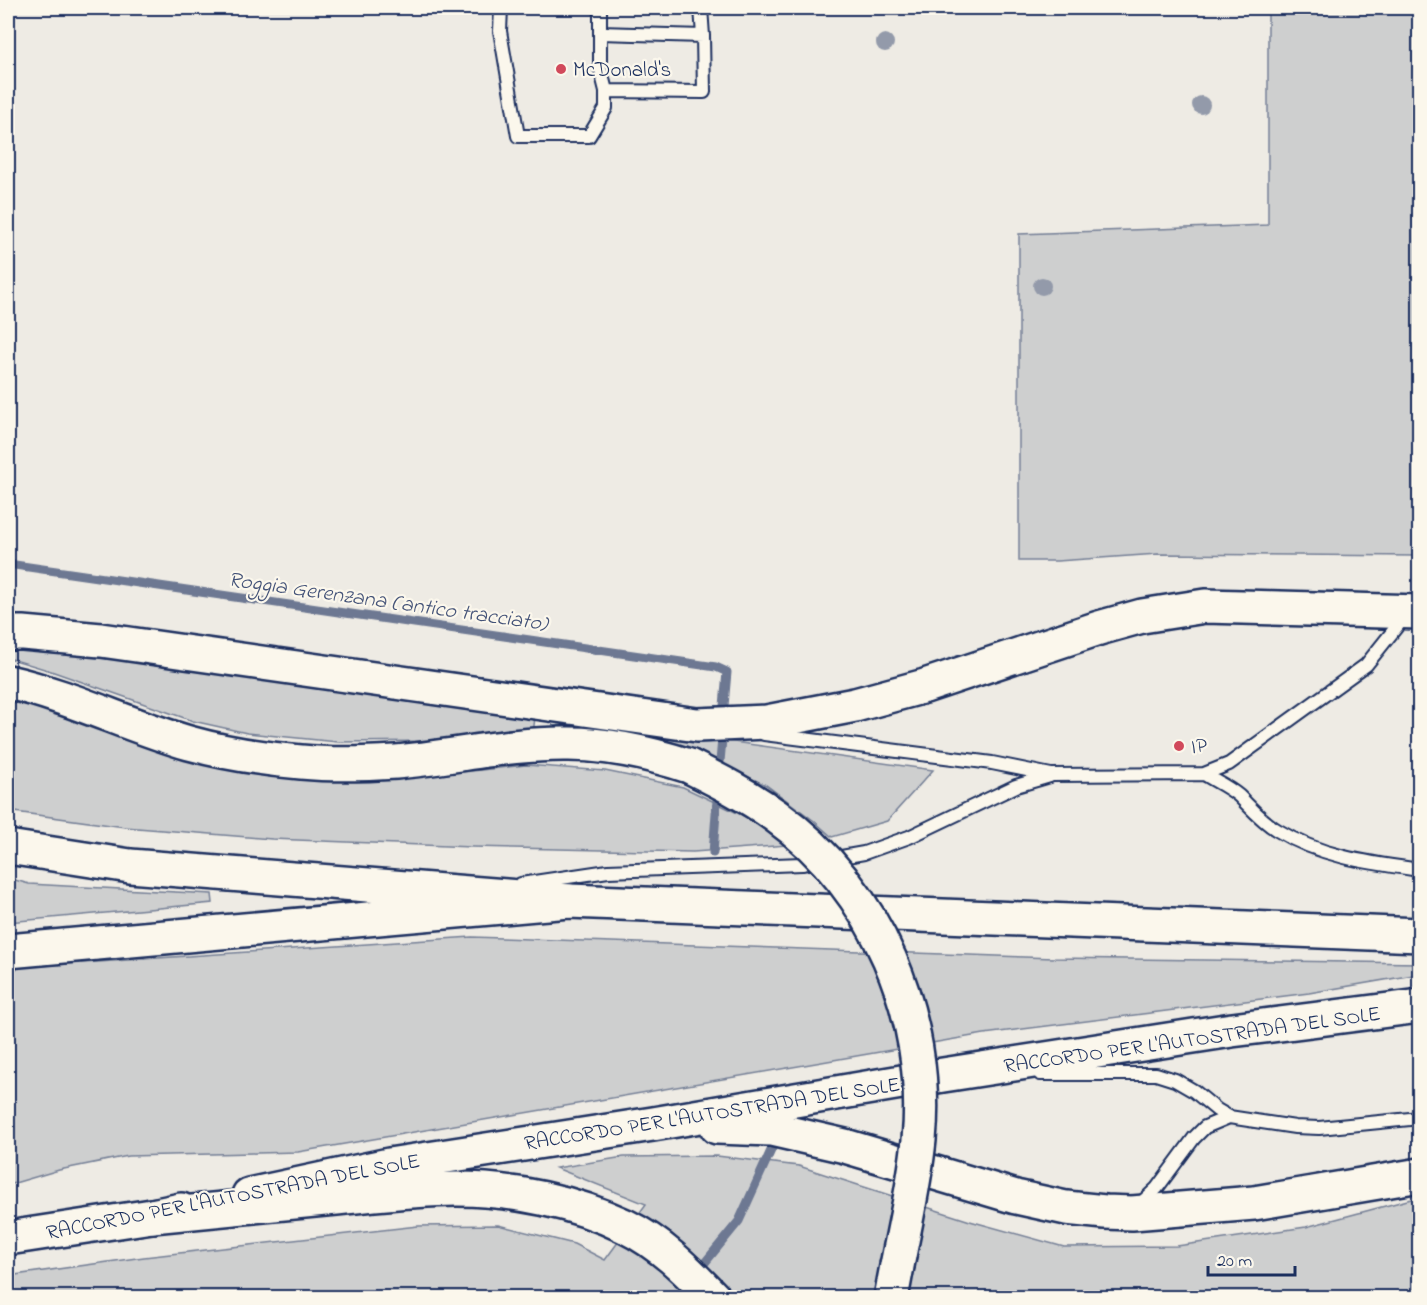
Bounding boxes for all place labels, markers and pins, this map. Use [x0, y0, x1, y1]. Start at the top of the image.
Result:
place label: McDonald's [573, 56, 671, 86]
marker: McDonald's [554, 62, 568, 76]
place label: IP [1191, 733, 1207, 763]
marker: IP [1172, 739, 1186, 753]

